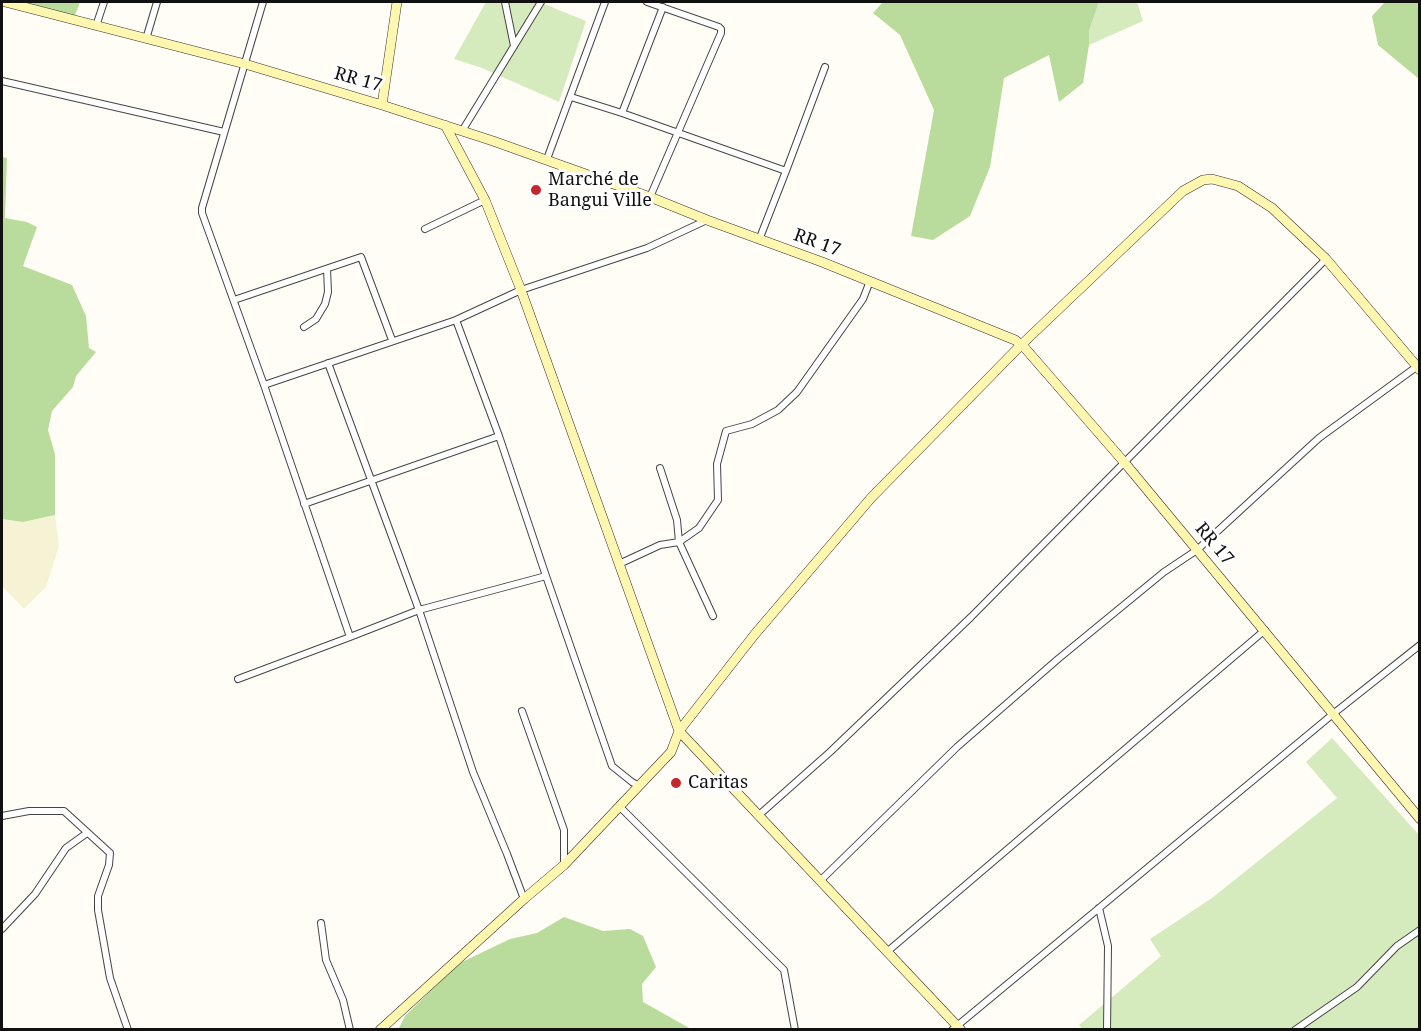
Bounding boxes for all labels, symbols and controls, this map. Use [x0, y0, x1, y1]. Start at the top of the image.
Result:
street label: RR 17 [332, 63, 384, 97]
place label: Marché de Bangui Ville [548, 169, 652, 212]
marker: Marché de Bangui Ville [529, 183, 543, 197]
street label: RR 17 [791, 225, 843, 261]
street label: RR 17 [1190, 519, 1238, 569]
place label: Caritas [688, 772, 748, 794]
marker: Caritas [669, 776, 683, 790]

